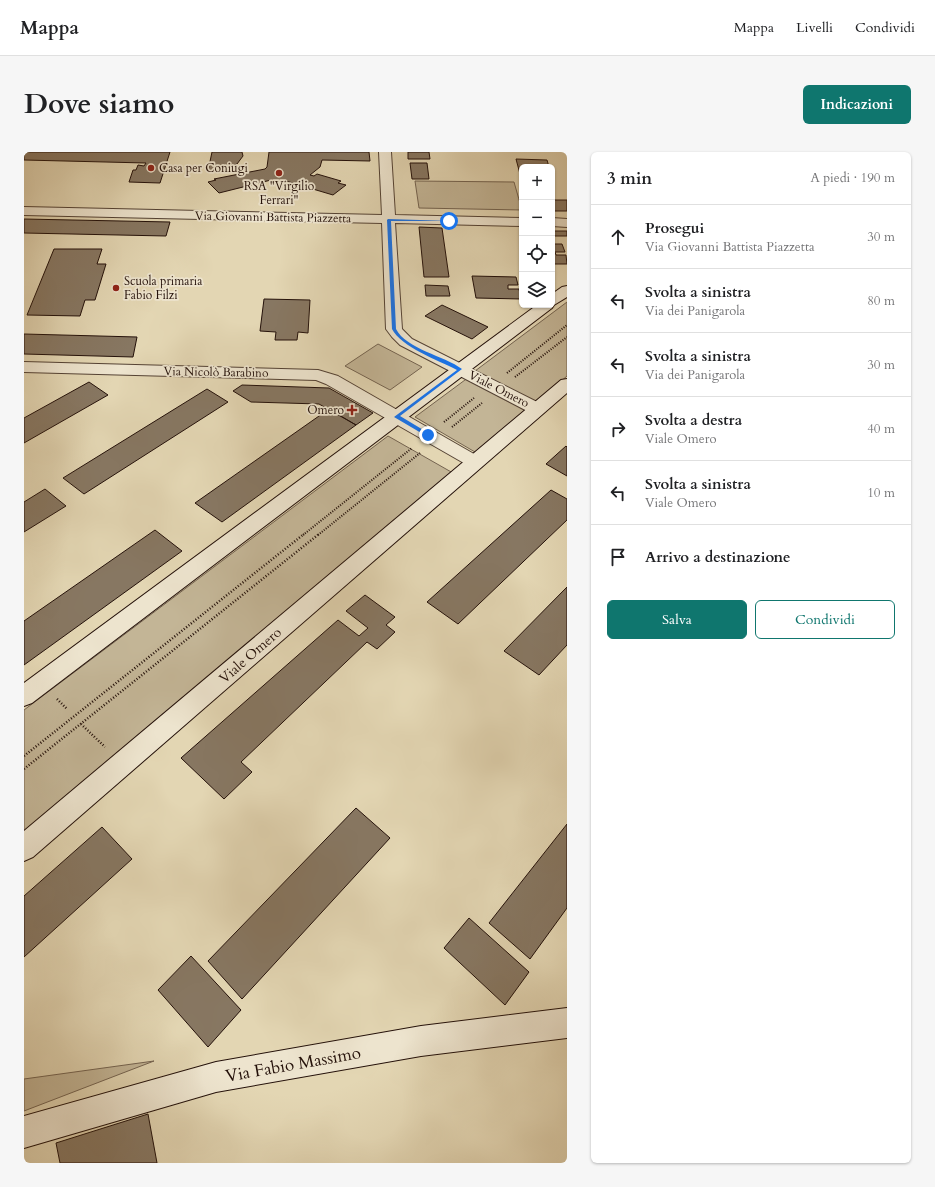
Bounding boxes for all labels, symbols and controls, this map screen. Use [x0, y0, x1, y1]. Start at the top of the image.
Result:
text: Mappa [20, 15, 79, 41]
text: Mappa [734, 18, 774, 37]
text: Livelli [796, 18, 833, 37]
text: Condividi [855, 18, 915, 37]
text: Dove siamo [24, 85, 174, 123]
button: Indicazioni [803, 85, 911, 124]
place label: Casa per Coniugi [159, 160, 248, 176]
marker: Casa per Coniugi [146, 163, 156, 173]
map controls [519, 164, 555, 308]
button: + [519, 164, 555, 200]
text: 3 min [607, 167, 652, 190]
marker: RSA "Virgilio Ferrari" [274, 168, 284, 178]
text: A piedi · 190 m [810, 169, 895, 187]
place label: RSA "Virgilio Ferrari" [244, 178, 315, 208]
button: − [519, 200, 555, 236]
street label: Via Giovanni Battista Piazzetta [195, 208, 352, 226]
route start [440, 212, 458, 230]
text: Prosegui [645, 218, 704, 238]
icon: ahead [607, 226, 629, 248]
text: 30 m [867, 228, 895, 246]
button: locate [519, 236, 555, 272]
text: Via Giovanni Battista Piazzetta [645, 238, 815, 256]
button: layers [519, 272, 555, 308]
place label: Scuola primaria Fabio Filzi [124, 273, 203, 303]
text: Svolta a sinistra [645, 282, 751, 302]
marker: Scuola primaria Fabio Filzi [111, 283, 121, 293]
icon: left [607, 290, 629, 312]
text: 80 m [867, 292, 895, 310]
text: Via dei Panigarola [645, 302, 745, 320]
text: Svolta a sinistra [645, 346, 751, 366]
icon: left [607, 354, 629, 376]
text: 30 m [867, 356, 895, 374]
street label: Via Nicolò Barabino [163, 363, 269, 381]
text: Via dei Panigarola [645, 366, 745, 384]
street label: Viale Omero [466, 367, 532, 411]
place label: Omero [307, 402, 345, 418]
marker: Omero [347, 405, 357, 415]
text: Svolta a destra [645, 410, 742, 430]
icon: right [607, 418, 629, 440]
text: 40 m [867, 420, 895, 438]
route end [419, 426, 437, 444]
text: Viale Omero [645, 430, 716, 448]
text: Svolta a sinistra [645, 474, 751, 494]
icon: left [607, 482, 629, 504]
text: 10 m [867, 484, 895, 502]
text: Viale Omero [645, 494, 716, 512]
icon: arrive [607, 546, 629, 568]
text: Arrivo a destinazione [645, 547, 791, 567]
button: Salva [607, 600, 747, 639]
button: Condividi [755, 600, 895, 639]
street label: Viale Omero [215, 623, 286, 688]
street label: Via Fabio Massimo [224, 1041, 363, 1088]

